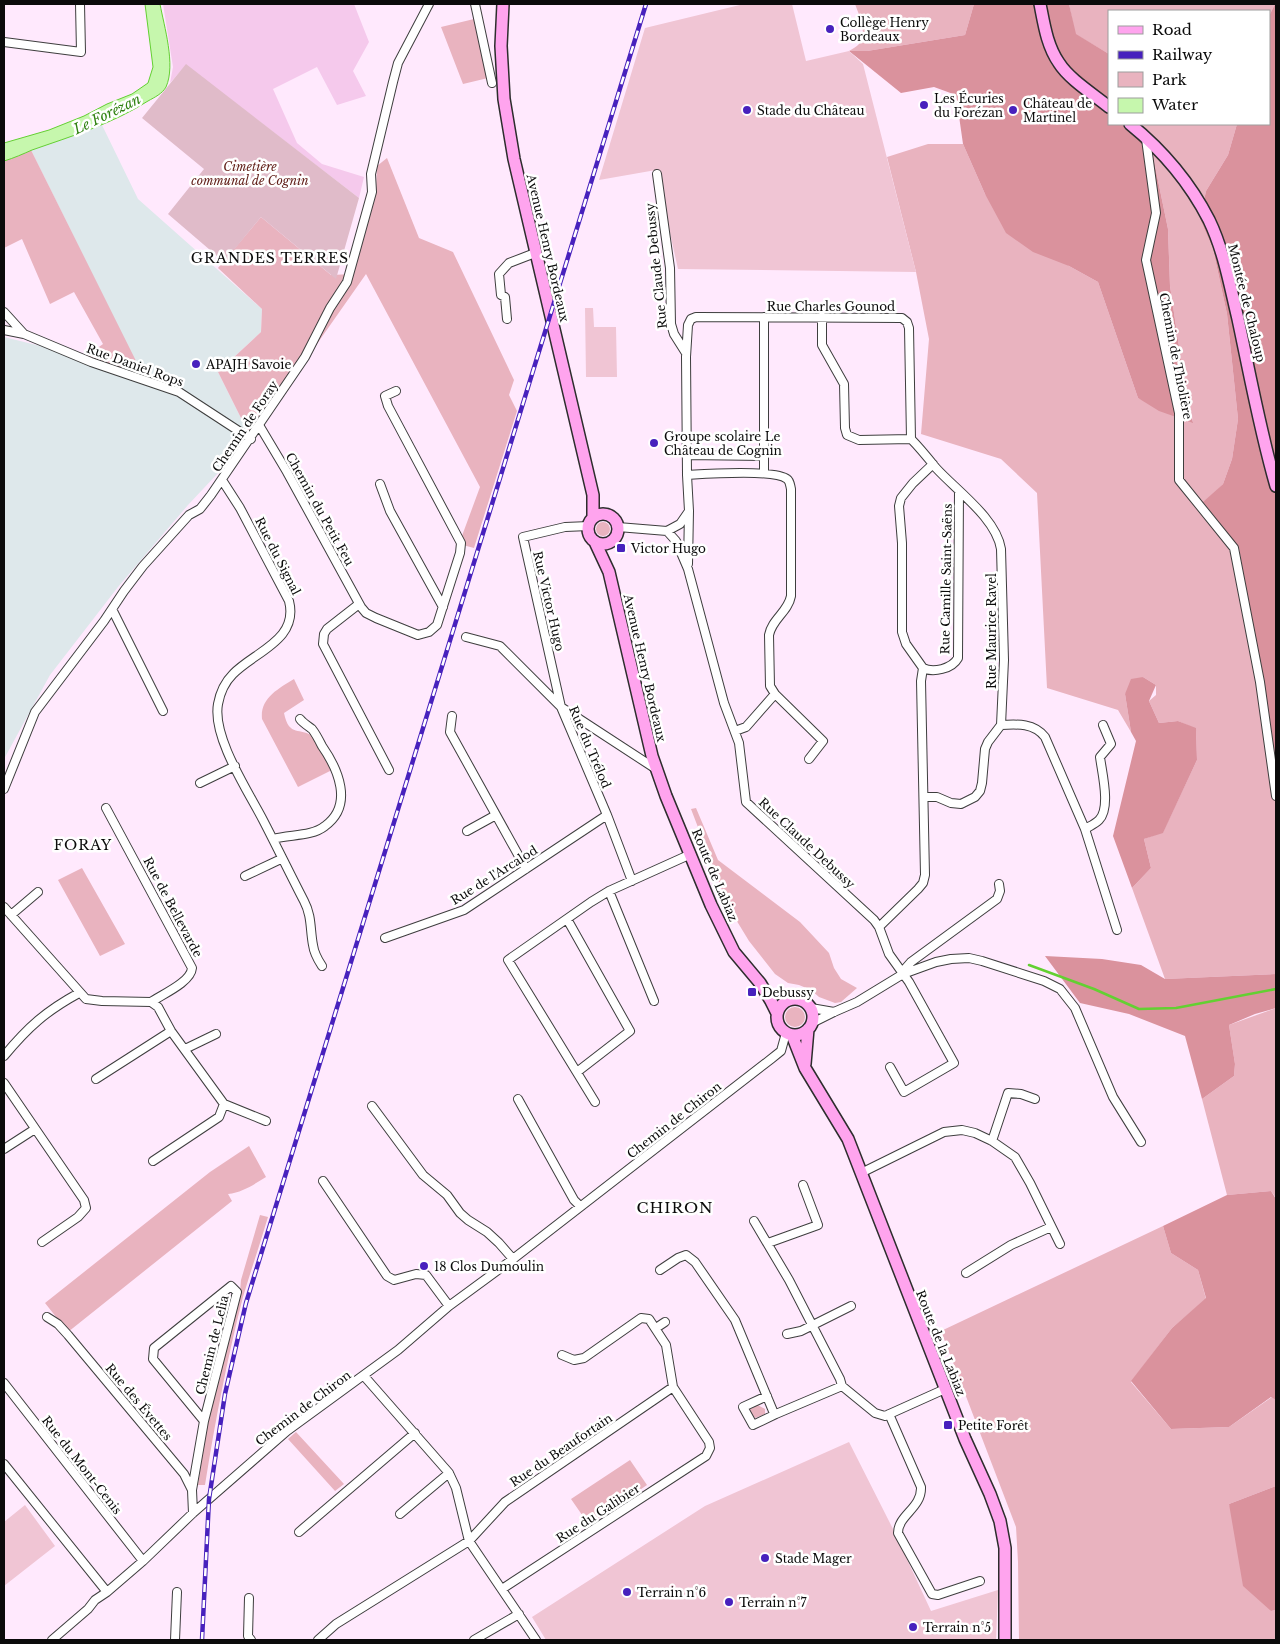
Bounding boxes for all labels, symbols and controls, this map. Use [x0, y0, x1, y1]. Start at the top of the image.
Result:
legend [1108, 10, 1270, 125]
place label: Collège Henry Bordeaux [840, 15, 929, 44]
text: Road [1152, 20, 1192, 39]
marker: Collège Henry Bordeaux [824, 23, 836, 35]
text: Railway [1152, 45, 1213, 64]
text: Park [1152, 70, 1188, 89]
water label: Le Forézan [69, 90, 144, 139]
place label: Les Écuries du Forézan [934, 90, 1004, 120]
text: Water [1151, 95, 1199, 114]
place label: Château de Martinel [1023, 96, 1092, 125]
marker: Les Écuries du Forézan [918, 99, 930, 111]
place label: Stade du Château [757, 103, 865, 118]
marker: Stade du Château [741, 104, 753, 116]
marker: Château de Martinel [1007, 104, 1019, 116]
park label: Cimetière communal de Cognin [191, 159, 309, 188]
street label: Avenue Henry Bordeaux [523, 172, 572, 324]
street label: Rue Claude Debussy [642, 202, 670, 330]
street label: Montée de Chaloup [1225, 242, 1269, 364]
district label: GRANDES TERRES [191, 249, 349, 267]
street label: Chemin de Thiolière [1156, 291, 1196, 421]
street label: Rue Charles Gounod [767, 299, 895, 314]
street label: Rue Daniel Rops [84, 340, 186, 390]
place label: APAJH Savoie [205, 357, 291, 372]
marker: APAJH Savoie [190, 358, 202, 370]
street label: Chemin de Foray [209, 377, 281, 475]
place label: Groupe scolaire Le Château de Cognin [664, 429, 782, 458]
marker: Groupe scolaire Le Château de Cognin [648, 437, 660, 449]
street label: Chemin du Petit Feu [283, 450, 357, 568]
street label: Rue Camille Saint-Saëns [937, 503, 955, 655]
street label: Rue du Signal [252, 515, 304, 597]
place label: Victor Hugo [630, 541, 706, 556]
marker: Victor Hugo [615, 542, 627, 554]
street label: Rue Victor Hugo [530, 549, 568, 653]
street label: Rue Maurice Ravel [984, 573, 999, 689]
street label: Avenue Henry Bordeaux [620, 592, 669, 744]
street label: Rue du Trélod [566, 704, 614, 790]
street label: Rue Claude Debussy [756, 794, 859, 892]
street label: Route de Labiaz [689, 826, 741, 924]
district label: FORAY [54, 836, 112, 854]
street label: Rue de l'Arcalod [448, 842, 540, 908]
street label: Rue de Bellevarde [140, 854, 206, 960]
place label: Debussy [762, 985, 814, 1000]
marker: Debussy [746, 986, 758, 998]
street label: Chemin de Chiron [624, 1079, 724, 1161]
district label: CHIRON [636, 1198, 714, 1217]
place label: 18 Clos Dumoulin [434, 1259, 544, 1274]
marker: 18 Clos Dumoulin [418, 1260, 430, 1272]
street label: Route de la Labiaz [913, 1288, 969, 1398]
street label: Chemin de Lelia [192, 1293, 232, 1396]
street label: Rue des Évettes [103, 1360, 176, 1443]
street label: Chemin de Chiron [252, 1367, 354, 1449]
street label: Rue du Beaufortain [507, 1410, 615, 1490]
street label: Rue du Mont-Cenis [39, 1413, 125, 1517]
place label: Petite Forêt [958, 1418, 1029, 1433]
marker: Petite Forêt [942, 1419, 954, 1431]
street label: Rue du Galibier [553, 1480, 643, 1546]
place label: Stade Mager [775, 1551, 852, 1566]
marker: Stade Mager [759, 1552, 771, 1564]
place label: Terrain n°6 [637, 1585, 707, 1600]
marker: Terrain n°6 [621, 1586, 633, 1598]
place label: Terrain n°7 [739, 1595, 808, 1610]
marker: Terrain n°7 [723, 1596, 735, 1608]
place label: Terrain n°5 [923, 1620, 991, 1635]
marker: Terrain n°5 [907, 1621, 919, 1633]

